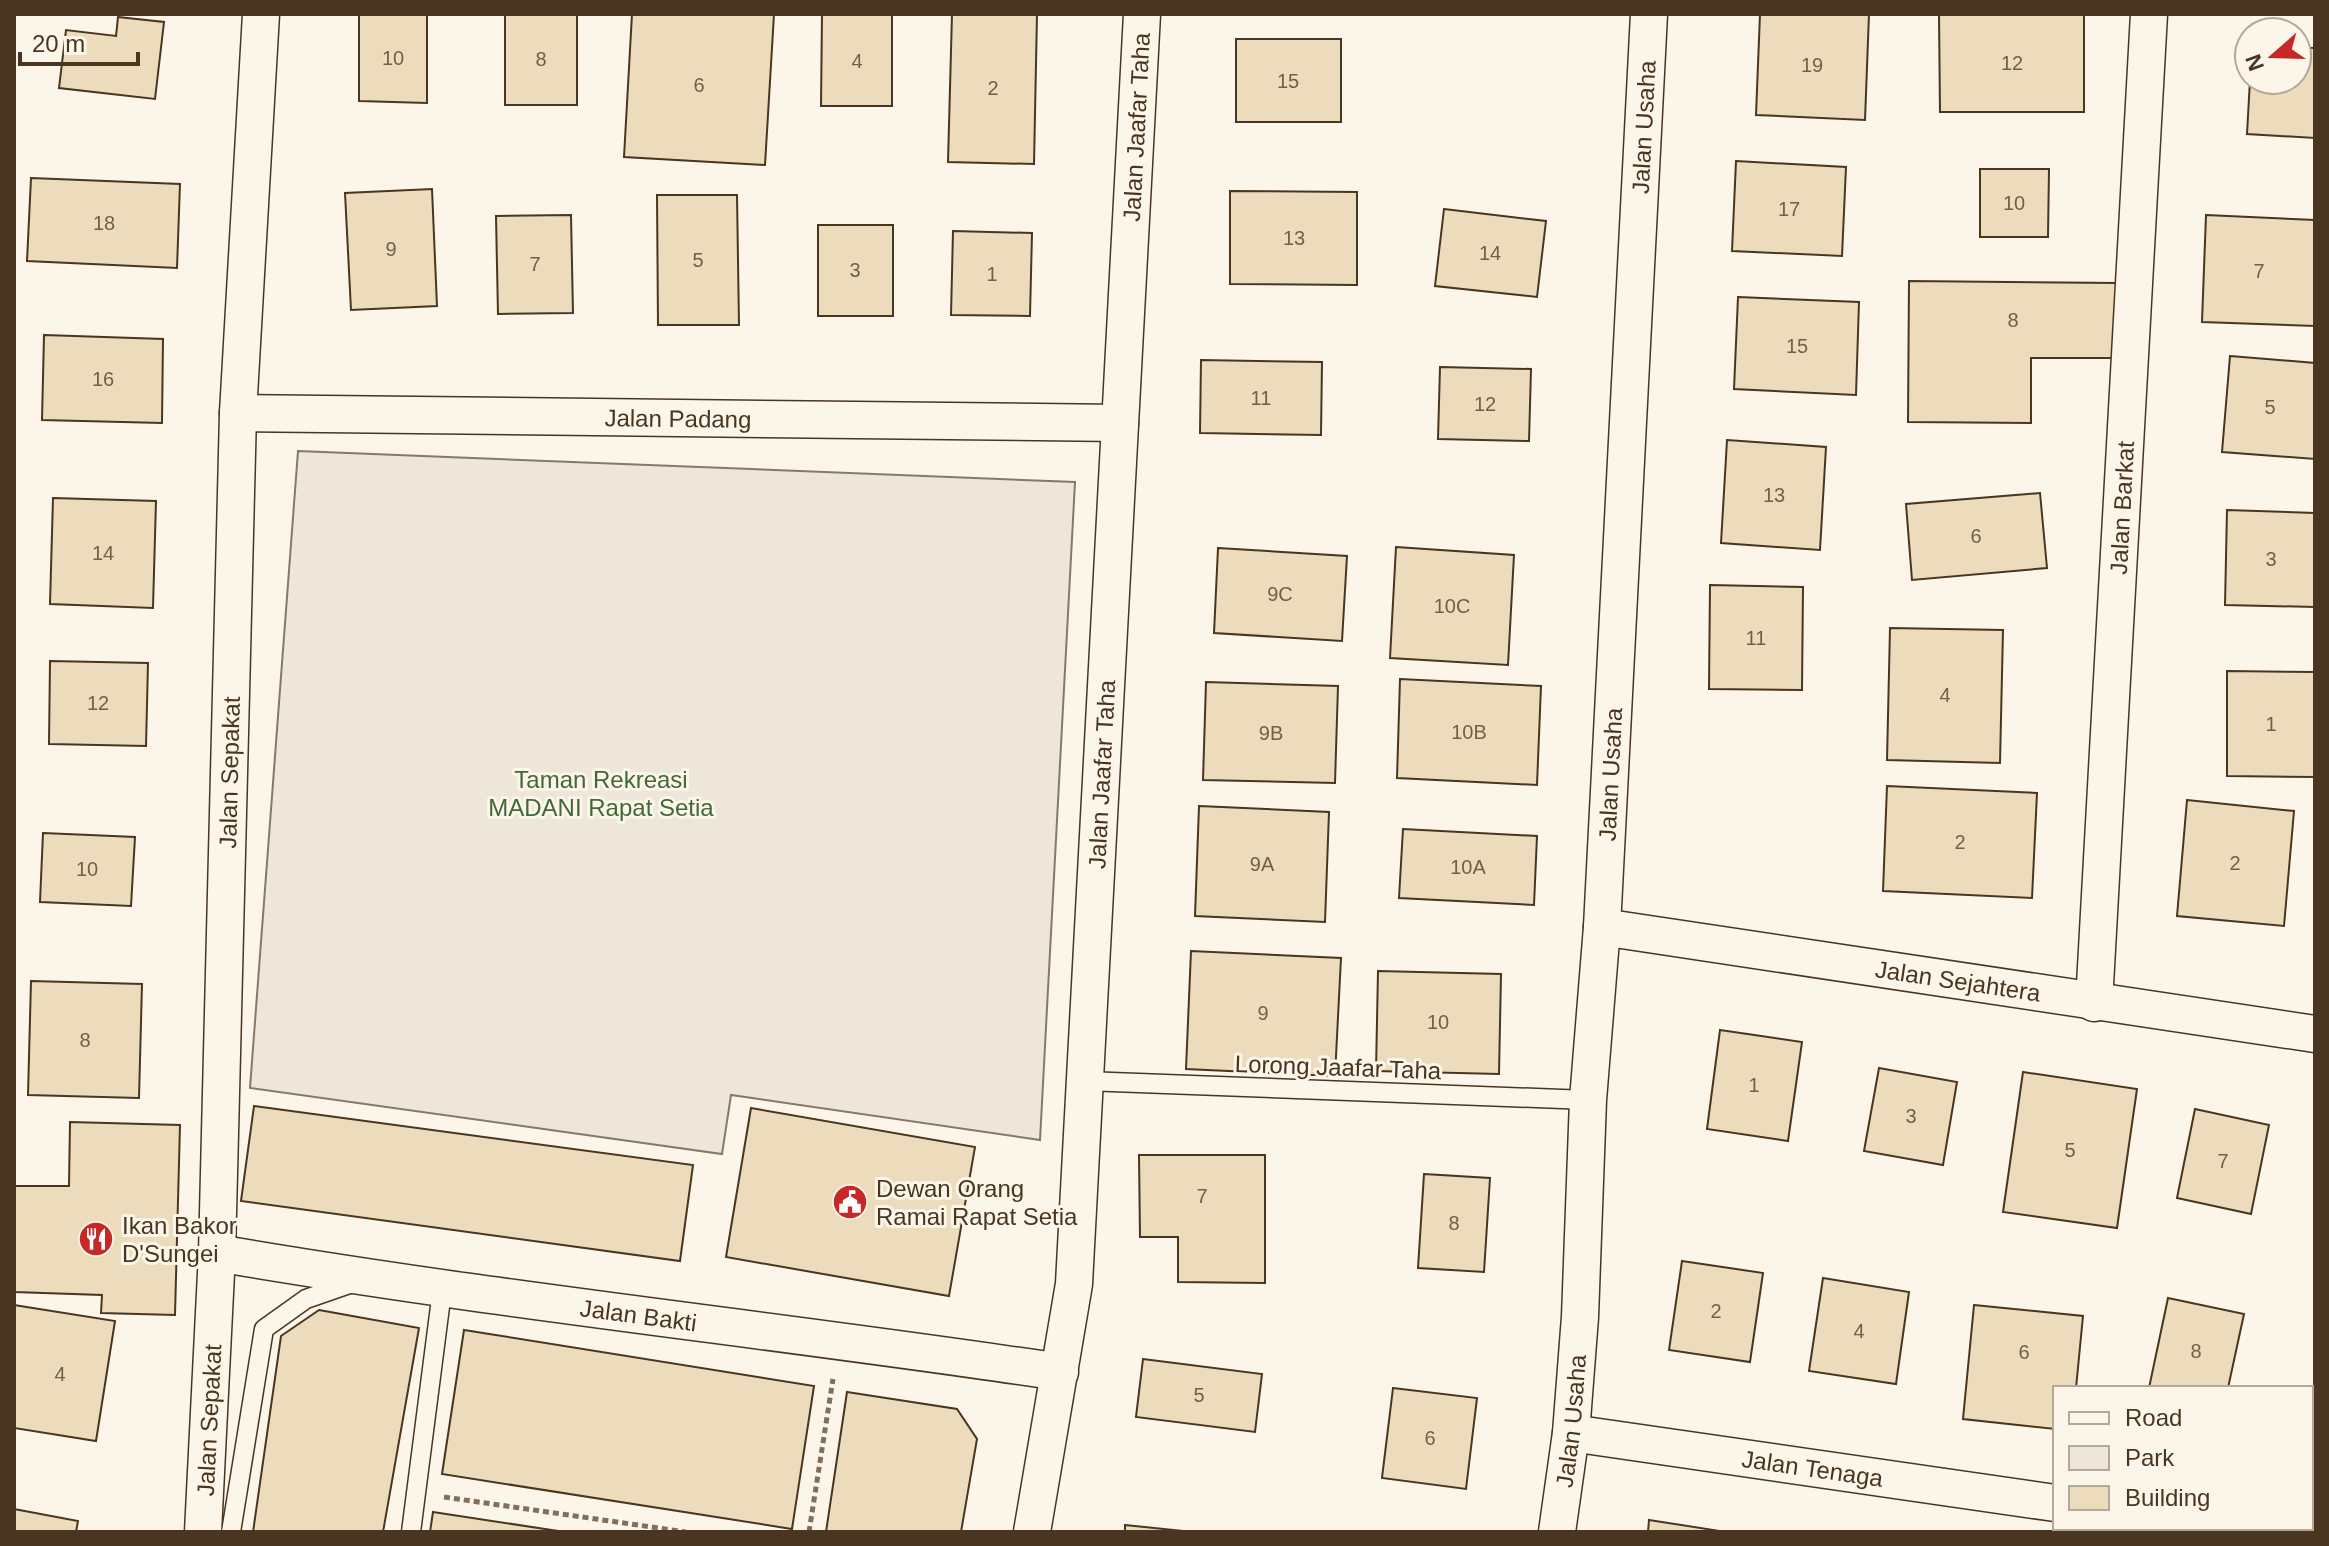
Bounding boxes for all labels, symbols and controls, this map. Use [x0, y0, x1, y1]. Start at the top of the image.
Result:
scale bar [20, 16, 138, 66]
north arrow [2233, 16, 2313, 96]
text: 20 m [32, 30, 85, 57]
street label: Jalan Jaafar Taha [1117, 31, 1155, 222]
house number: 10 [382, 47, 404, 69]
house number: 8 [535, 48, 547, 70]
house number: 4 [851, 50, 863, 72]
text: N [2240, 51, 2269, 74]
house number: 12 [2001, 52, 2023, 74]
house number: 19 [1801, 54, 1823, 76]
street label: Jalan Usaha [1626, 59, 1660, 194]
house number: 15 [1277, 70, 1299, 92]
house number: 6 [693, 74, 705, 96]
house number: 2 [987, 77, 999, 99]
house number: 10 [2003, 192, 2025, 214]
house number: 17 [1778, 198, 1800, 220]
house number: 18 [93, 212, 115, 234]
house number: 13 [1283, 227, 1305, 249]
house number: 9 [385, 238, 397, 260]
house number: 14 [1479, 242, 1501, 264]
house number: 5 [692, 249, 704, 271]
house number: 7 [529, 253, 541, 275]
house number: 3 [849, 259, 861, 281]
house number: 7 [2253, 260, 2265, 282]
house number: 1 [986, 263, 998, 285]
house number: 8 [2007, 309, 2019, 331]
house number: 15 [1786, 335, 1808, 357]
house number: 16 [92, 368, 114, 390]
house number: 11 [1251, 387, 1271, 409]
house number: 12 [1474, 393, 1496, 415]
house number: 5 [2264, 396, 2276, 418]
street label: Jalan Padang [604, 404, 752, 432]
street label: Jalan Barkat [2104, 440, 2139, 575]
house number: 13 [1763, 484, 1785, 506]
house number: 6 [1970, 525, 1982, 547]
house number: 14 [92, 542, 114, 564]
house number: 3 [2265, 548, 2277, 570]
house number: 9C [1267, 583, 1293, 605]
house number: 10C [1434, 595, 1470, 617]
house number: 11 [1746, 627, 1766, 649]
street label: Jalan Jaafar Taha [1083, 678, 1120, 869]
house number: 4 [1939, 684, 1951, 706]
house number: 12 [87, 692, 109, 714]
street label: Jalan Sepakat [214, 696, 244, 849]
street label: Jalan Usaha [1593, 706, 1627, 842]
house number: 1 [2265, 713, 2277, 735]
house number: 10B [1451, 721, 1487, 743]
house number: 9B [1259, 722, 1283, 744]
park label: Taman Rekreasi MADANI Rapat Setia [488, 766, 714, 821]
house number: 2 [1954, 831, 1966, 853]
house number: 2 [2229, 852, 2241, 874]
house number: 9A [1250, 853, 1275, 875]
house number: 10A [1450, 856, 1486, 878]
house number: 10 [76, 858, 98, 880]
street label: Jalan Sejahtera [1873, 955, 2043, 1006]
house number: 9 [1257, 1002, 1269, 1024]
house number: 10 [1427, 1011, 1449, 1033]
house number: 8 [79, 1029, 91, 1051]
street label: Lorong Jaafar Taha [1234, 1050, 1442, 1084]
house number: 1 [1748, 1074, 1760, 1096]
house number: 3 [1905, 1105, 1917, 1127]
house number: 5 [2064, 1139, 2076, 1161]
house number: 7 [2217, 1150, 2229, 1172]
place label: Dewan Orang Ramai Rapat Setia [876, 1175, 1078, 1230]
public building icon: Dewan Orang Ramai Rapat Setia [831, 1183, 869, 1221]
house number: 7 [1196, 1185, 1208, 1207]
place label: Ikan Bakor D'Sungei [122, 1212, 237, 1267]
house number: 8 [1448, 1212, 1460, 1234]
restaurant icon: Ikan Bakor D'Sungei [77, 1220, 115, 1258]
street label: Jalan Bakti [578, 1294, 698, 1336]
house number: 2 [1710, 1300, 1722, 1322]
house number: 4 [1853, 1320, 1865, 1342]
house number: 8 [2190, 1340, 2202, 1362]
house number: 6 [2018, 1341, 2030, 1363]
street label: Jalan Sepakat [191, 1343, 226, 1497]
street label: Jalan Usaha [1550, 1353, 1591, 1489]
house number: 4 [54, 1363, 66, 1385]
house number: 5 [1193, 1384, 1205, 1406]
legend [2053, 1386, 2313, 1530]
text: Road [2125, 1404, 2182, 1431]
house number: 6 [1424, 1427, 1436, 1449]
street label: Jalan Tenaga [1740, 1444, 1886, 1492]
text: Park [2125, 1444, 2175, 1471]
text: Building [2125, 1484, 2210, 1511]

